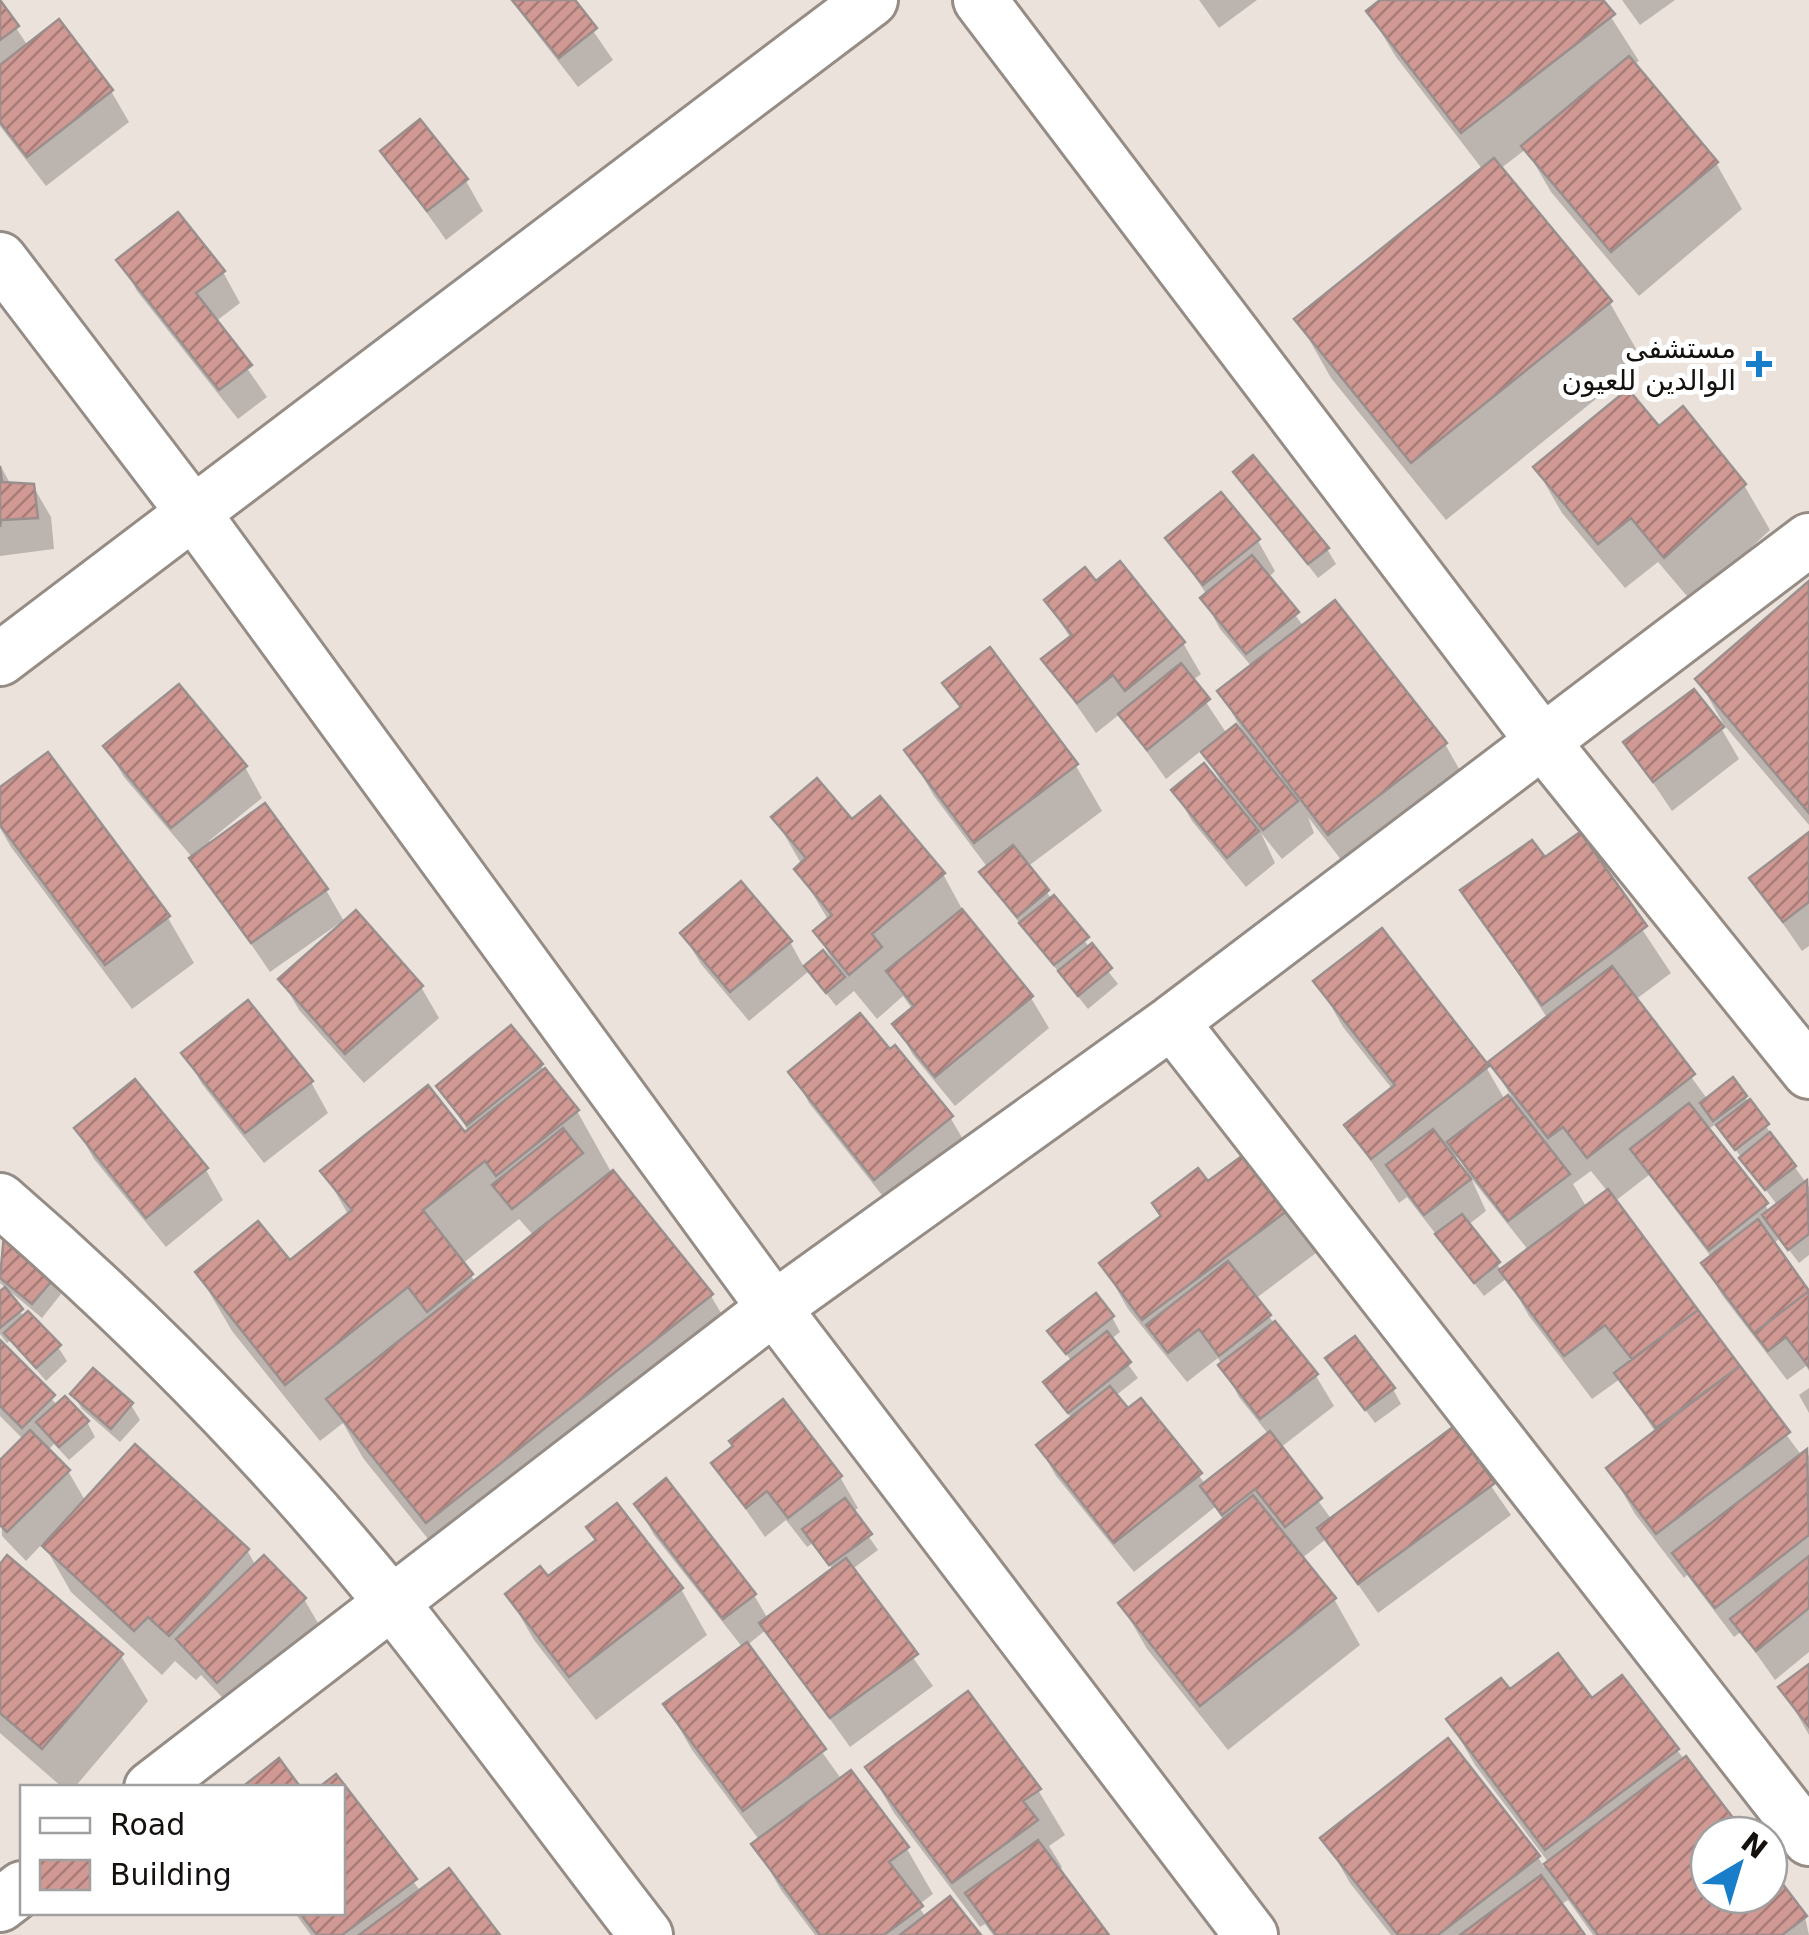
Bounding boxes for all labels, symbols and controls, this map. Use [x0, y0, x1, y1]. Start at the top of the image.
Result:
place label: مستشفى الوالدين للعيون [1561, 332, 1736, 397]
marker: مستشفى الوالدين للعيون [1746, 351, 1772, 377]
legend [20, 1785, 345, 1915]
text: Road [110, 1807, 185, 1842]
north arrow [1689, 1815, 1789, 1915]
text: N [1735, 1825, 1773, 1866]
text: Building [110, 1857, 232, 1892]

